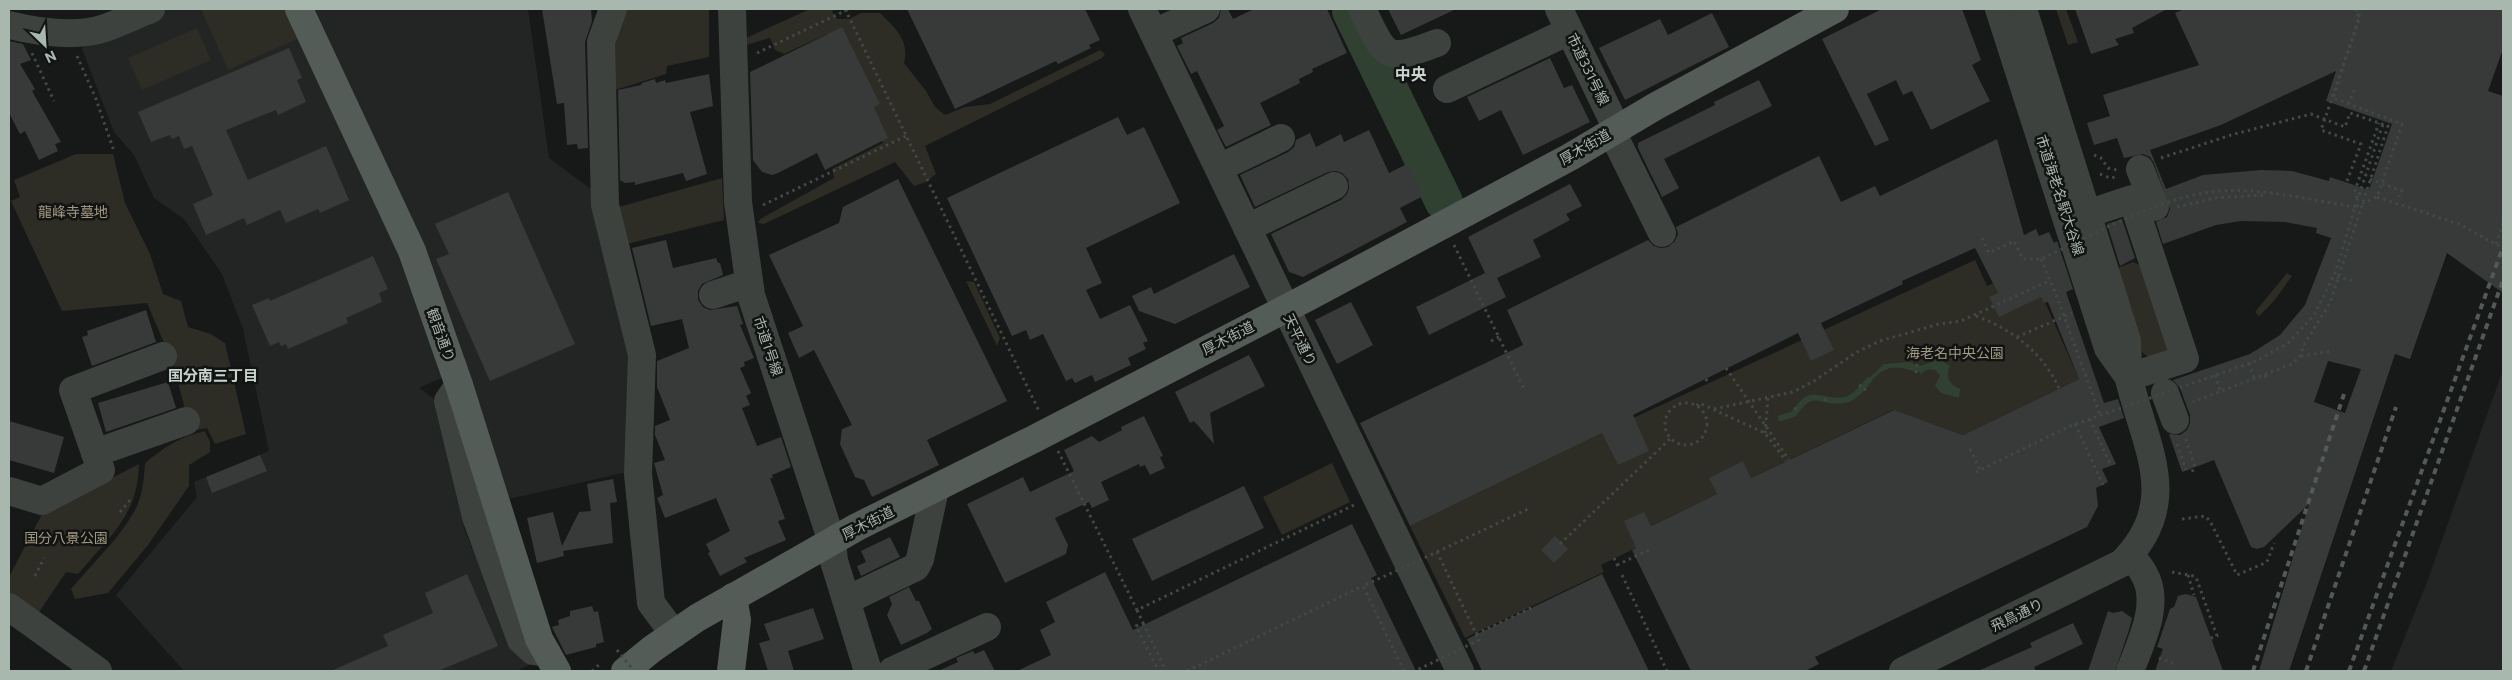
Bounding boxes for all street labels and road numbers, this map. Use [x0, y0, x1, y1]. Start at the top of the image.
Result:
street label: 市道331号線 [1564, 30, 1613, 108]
street label: 厚木街道 [1556, 125, 1613, 168]
street label: 市道海老名駅大谷線 [2033, 132, 2088, 257]
street label: 観音通り [424, 306, 459, 364]
street label: 天平通り [1281, 311, 1320, 369]
street label: 市道1号線 [750, 314, 787, 378]
street label: 厚木街道 [1199, 317, 1257, 358]
street label: 厚木街道 [839, 502, 897, 543]
street label: 飛鳥通り [1988, 595, 2046, 634]

